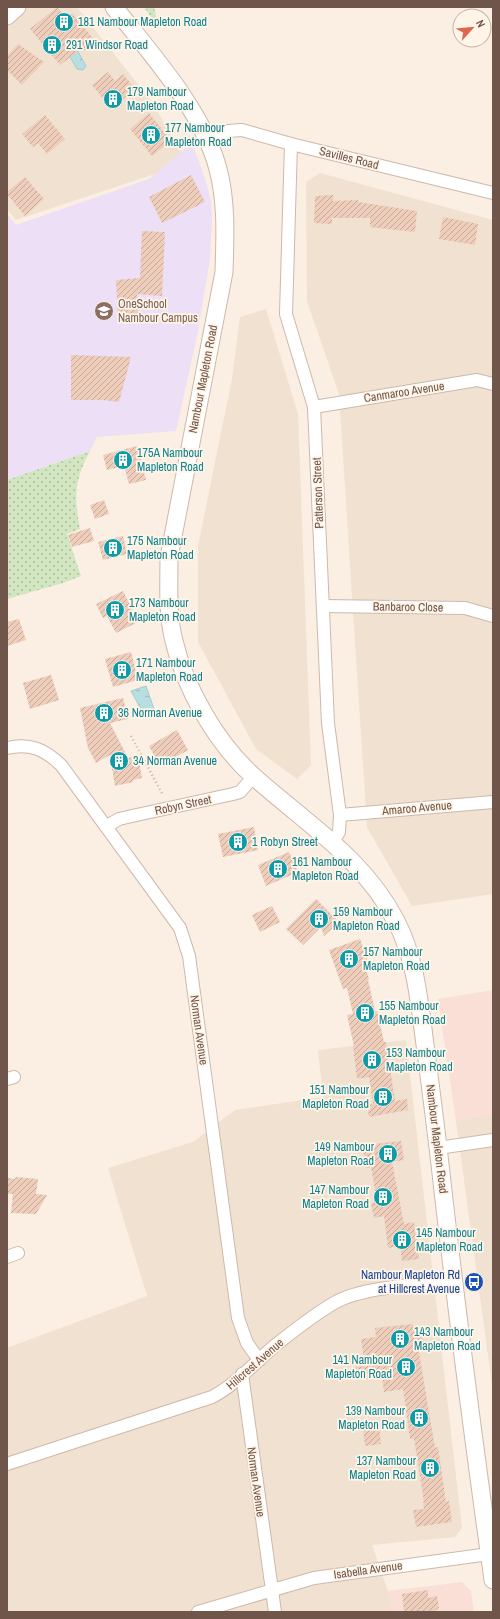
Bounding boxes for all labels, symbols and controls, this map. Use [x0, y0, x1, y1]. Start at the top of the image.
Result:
north arrow [452, 8, 492, 48]
building icon: 181 Nambour Mapleton Road [53, 11, 75, 33]
place label: 181 Nambour Mapleton Road [78, 14, 207, 30]
text: N [473, 17, 489, 30]
building icon: 291 Windsor Road [41, 34, 63, 56]
place label: 291 Windsor Road [66, 37, 148, 53]
place label: 179 Nambour Mapleton Road [127, 84, 194, 114]
building icon: 179 Nambour Mapleton Road [102, 88, 124, 110]
place label: 177 Nambour Mapleton Road [165, 120, 232, 150]
building icon: 177 Nambour Mapleton Road [140, 124, 162, 146]
street label: Savilles Road [318, 143, 380, 173]
place label: OneSchool Nambour Campus [118, 296, 198, 326]
school or university icon: OneSchool Nambour Campus [93, 300, 115, 322]
street label: Nambour Mapleton Road [185, 324, 221, 434]
street label: Canmaroo Avenue [363, 378, 445, 406]
place label: 175A Nambour Mapleton Road [137, 445, 204, 475]
building icon: 175A Nambour Mapleton Road [112, 449, 134, 471]
street label: Patterson Street [309, 457, 327, 529]
place label: 175 Nambour Mapleton Road [127, 533, 194, 563]
building icon: 175 Nambour Mapleton Road [102, 537, 124, 559]
place label: 173 Nambour Mapleton Road [129, 595, 196, 625]
street label: Banbaroo Close [373, 598, 443, 616]
building icon: 173 Nambour Mapleton Road [104, 599, 126, 621]
place label: 171 Nambour Mapleton Road [136, 655, 203, 685]
building icon: 171 Nambour Mapleton Road [111, 659, 133, 681]
building icon: 36 Norman Avenue [93, 702, 115, 724]
place label: 36 Norman Avenue [118, 705, 202, 721]
building icon: 34 Norman Avenue [108, 750, 130, 772]
place label: 34 Norman Avenue [133, 753, 217, 769]
street label: Robyn Street [153, 791, 213, 819]
street label: Amaroo Avenue [381, 797, 452, 819]
building icon: 1 Robyn Street [227, 831, 249, 853]
place label: 1 Robyn Street [252, 834, 318, 850]
place label: 161 Nambour Mapleton Road [292, 854, 359, 884]
building icon: 161 Nambour Mapleton Road [267, 858, 289, 880]
place label: 159 Nambour Mapleton Road [333, 904, 400, 934]
building icon: 159 Nambour Mapleton Road [308, 908, 330, 930]
place label: 157 Nambour Mapleton Road [363, 944, 430, 974]
building icon: 157 Nambour Mapleton Road [338, 948, 360, 970]
street label: Norman Avenue [186, 994, 212, 1066]
place label: 155 Nambour Mapleton Road [379, 998, 446, 1028]
building icon: 155 Nambour Mapleton Road [354, 1002, 376, 1024]
place label: 153 Nambour Mapleton Road [386, 1045, 453, 1075]
building icon: 153 Nambour Mapleton Road [361, 1049, 383, 1071]
place label: 151 Nambour Mapleton Road [302, 1082, 370, 1112]
street label: Nambour Mapleton Road [422, 1083, 452, 1195]
building icon: 151 Nambour Mapleton Road [372, 1086, 394, 1108]
place label: 149 Nambour Mapleton Road [307, 1139, 375, 1169]
building icon: 149 Nambour Mapleton Road [377, 1143, 399, 1165]
place label: 147 Nambour Mapleton Road [302, 1182, 370, 1212]
building icon: 147 Nambour Mapleton Road [372, 1186, 394, 1208]
place label: 145 Nambour Mapleton Road [416, 1225, 483, 1255]
building icon: 145 Nambour Mapleton Road [391, 1229, 413, 1251]
place label: Nambour Mapleton Rd at Hillcrest Avenue [361, 1267, 460, 1297]
bus stop icon: Nambour Mapleton Rd at Hillcrest Avenue [463, 1271, 485, 1293]
place label: 143 Nambour Mapleton Road [414, 1324, 481, 1354]
building icon: 143 Nambour Mapleton Road [389, 1328, 411, 1350]
street label: Hillcrest Avenue [223, 1335, 287, 1393]
place label: 141 Nambour Mapleton Road [325, 1352, 393, 1382]
building icon: 141 Nambour Mapleton Road [395, 1356, 417, 1378]
place label: 139 Nambour Mapleton Road [338, 1403, 406, 1433]
building icon: 139 Nambour Mapleton Road [408, 1407, 430, 1429]
street label: Norman Avenue [243, 1446, 269, 1518]
place label: 137 Nambour Mapleton Road [349, 1453, 417, 1483]
building icon: 137 Nambour Mapleton Road [419, 1457, 441, 1479]
street label: Isabella Avenue [333, 1557, 403, 1583]

